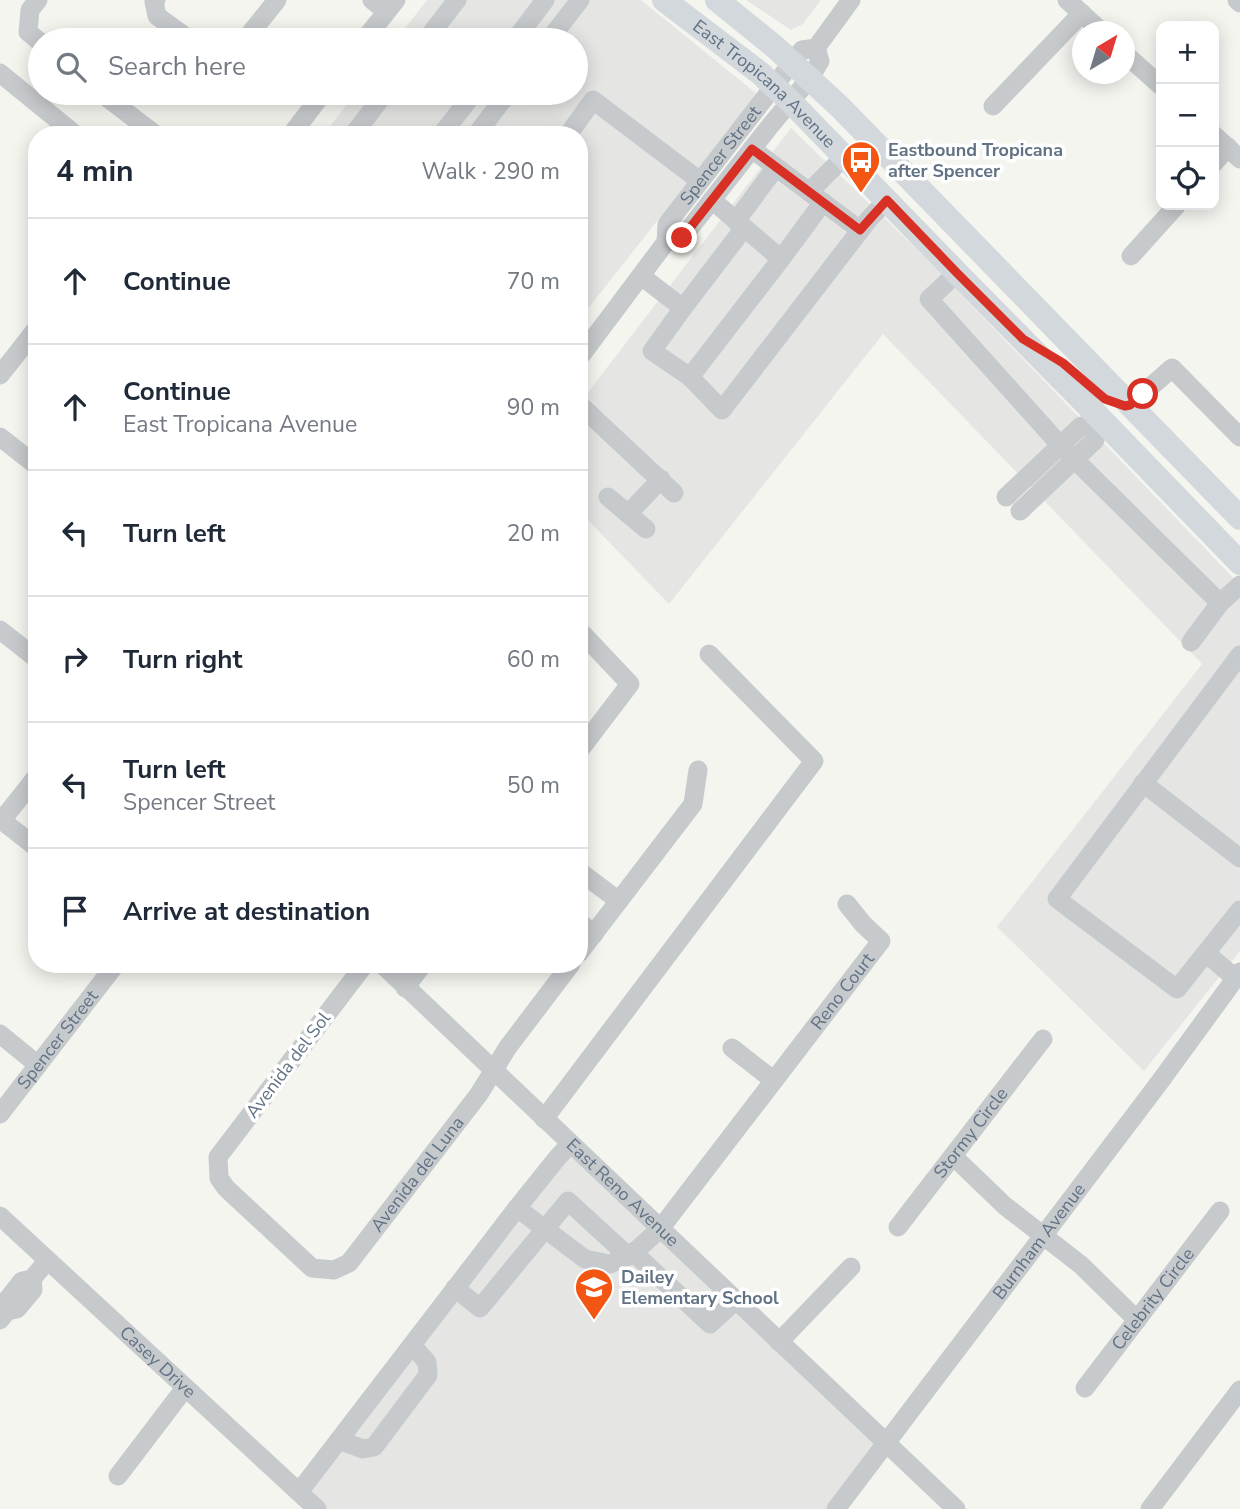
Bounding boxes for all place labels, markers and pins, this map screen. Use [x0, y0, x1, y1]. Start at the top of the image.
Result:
place label: Eastbound Tropicana after Spencer [888, 138, 1063, 183]
bus stop icon: Eastbound Tropicana after Spencer [840, 139, 882, 194]
place label: Dailey Elementary School [621, 1265, 779, 1310]
school or university icon: Dailey Elementary School [573, 1266, 615, 1321]

